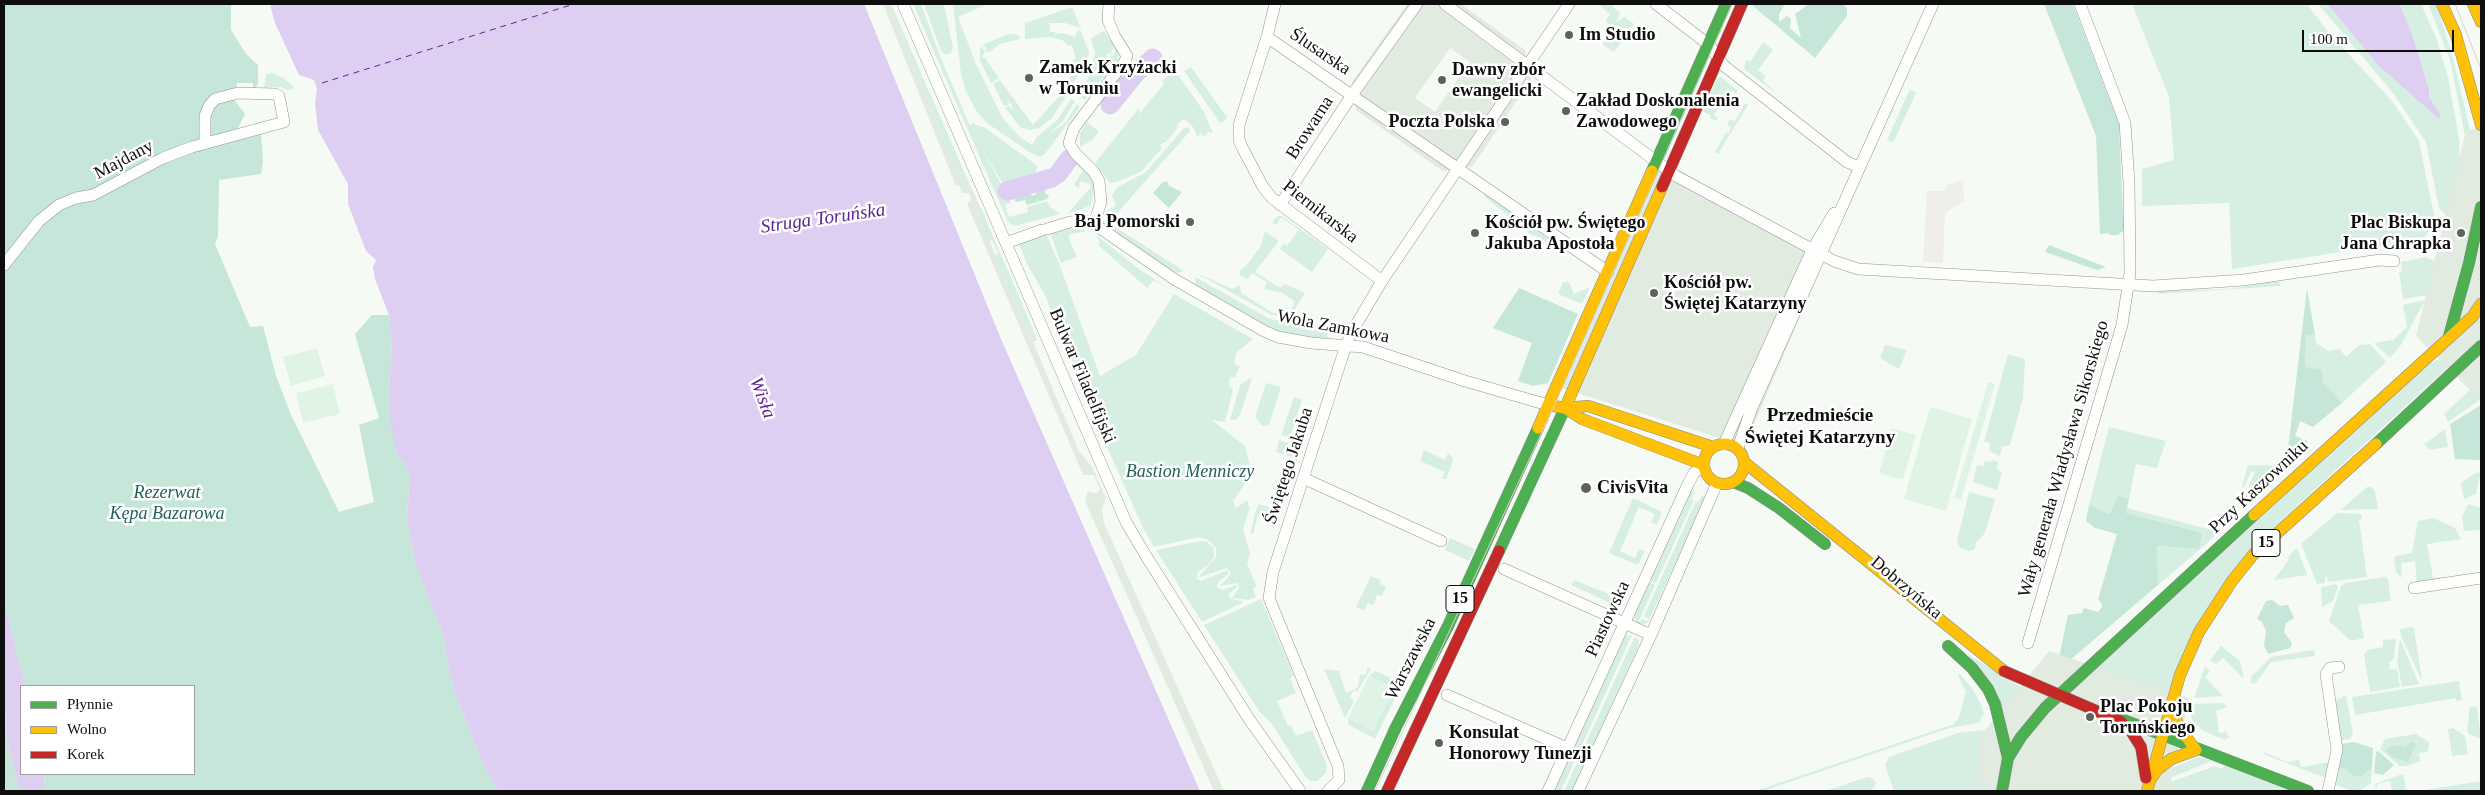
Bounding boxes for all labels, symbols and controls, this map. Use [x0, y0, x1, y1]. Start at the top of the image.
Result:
scale bar [2305, 20, 2458, 52]
street label: Ślusarska [1285, 24, 1355, 80]
place label: Im Studio [1579, 24, 1656, 46]
marker: Im Studio [1563, 29, 1575, 41]
text: 100 m [2310, 31, 2348, 47]
place label: Zamek Krzyżacki w Toruniu [1039, 57, 1176, 100]
place label: Dawny zbór ewangelicki [1452, 59, 1545, 102]
marker: Zamek Krzyżacki w Toruniu [1023, 72, 1035, 84]
marker: Dawny zbór ewangelicki [1436, 74, 1448, 86]
place label: Zakład Doskonalenia Zawodowego [1576, 90, 1740, 132]
street label: Browarna [1282, 92, 1338, 164]
marker: Zakład Doskonalenia Zawodowego [1560, 105, 1572, 117]
place label: Poczta Polska [1389, 111, 1495, 133]
marker: Poczta Polska [1499, 116, 1511, 128]
street label: Majdany [91, 135, 157, 185]
street label: Piernikarska [1278, 176, 1362, 248]
water label: Struga Toruńska [759, 199, 887, 239]
place label: Baj Pomorski [1075, 211, 1180, 233]
place label: Kościół pw. Świętego Jakuba Apostoła [1485, 212, 1645, 254]
place label: Plac Biskupa Jana Chrapka [2340, 212, 2451, 254]
marker: Baj Pomorski [1184, 216, 1196, 228]
marker: Kościół pw. Świętego Jakuba Apostoła [1469, 227, 1481, 239]
marker: Plac Biskupa Jana Chrapka [2455, 227, 2467, 239]
place label: Kościół pw. Świętej Katarzyny [1664, 272, 1806, 314]
marker: Kościół pw. Świętej Katarzyny [1648, 287, 1660, 299]
street label: Bulwar Filadelfijski [1044, 305, 1120, 447]
street label: Wola Zamkowa [1275, 306, 1391, 348]
street label: Wały generała Władysława Sikorskiego [2014, 318, 2114, 600]
water label: Wisła [744, 374, 780, 422]
street label: Świętego Jakuba [1260, 405, 1318, 527]
district label: Przedmieście Świętej Katarzyny [1745, 405, 1895, 449]
street label: Przy Kaszowniku [2205, 436, 2313, 538]
park label: Bastion Menniczy [1126, 461, 1254, 483]
place label: CivisVita [1597, 477, 1668, 499]
marker: CivisVita [1579, 481, 1593, 495]
park label: Rezerwat Kępa Bazarowa [110, 482, 224, 524]
road number: 15 [2252, 530, 2280, 556]
street label: Dobrzyńska [1866, 552, 1946, 624]
street label: Piastowska [1581, 578, 1635, 660]
road number: 15 [1446, 586, 1474, 612]
street label: Warszawska [1381, 614, 1441, 704]
legend [20, 685, 195, 775]
text: Płynnie [67, 696, 113, 712]
place label: Plac Pokoju Toruńskiego [2100, 696, 2195, 739]
marker: Plac Pokoju Toruńskiego [2084, 711, 2096, 723]
text: Wolno [67, 721, 107, 737]
place label: Konsulat Honorowy Tunezji [1449, 722, 1592, 764]
marker: Konsulat Honorowy Tunezji [1433, 737, 1445, 749]
text: Korek [67, 746, 105, 762]

